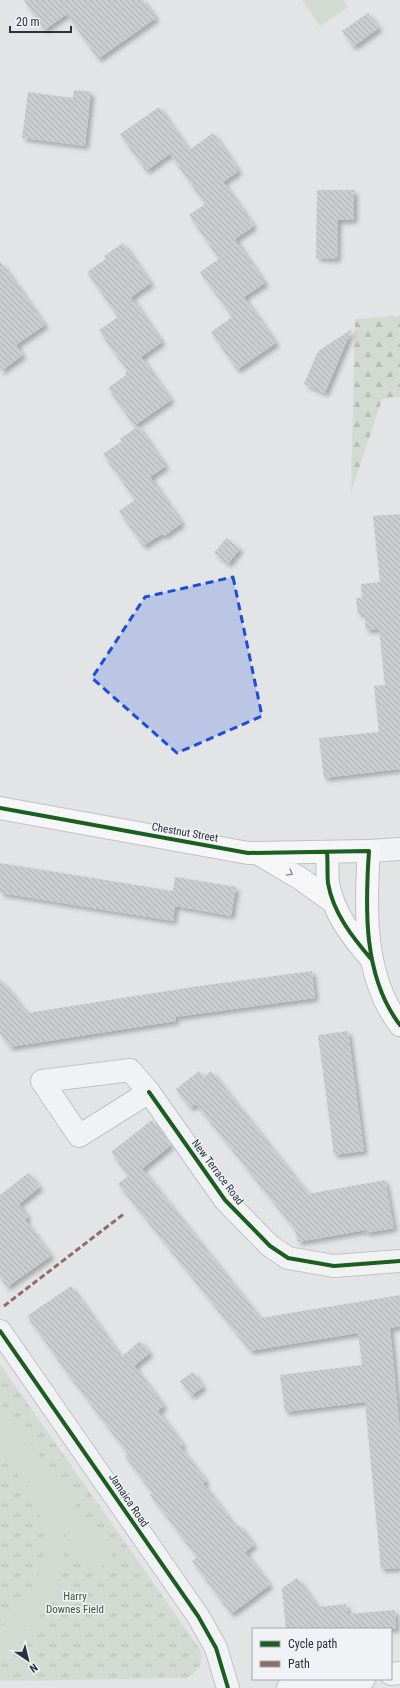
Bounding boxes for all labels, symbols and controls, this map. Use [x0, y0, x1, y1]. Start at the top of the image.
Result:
scale bar [10, 8, 71, 34]
text: 20 m [16, 15, 40, 29]
street label: Chestnut Street [151, 820, 219, 845]
one-way arrow [286, 869, 293, 876]
street label: New Terrace Road [189, 1137, 246, 1208]
street label: Jamaica Road [106, 1471, 151, 1529]
park label: Harry Downes Field [46, 1590, 104, 1616]
legend [252, 1628, 392, 1680]
text: Cycle path [288, 1637, 338, 1651]
north arrow [8, 1640, 48, 1680]
text: Path [288, 1657, 310, 1671]
text: N [27, 1661, 40, 1675]

